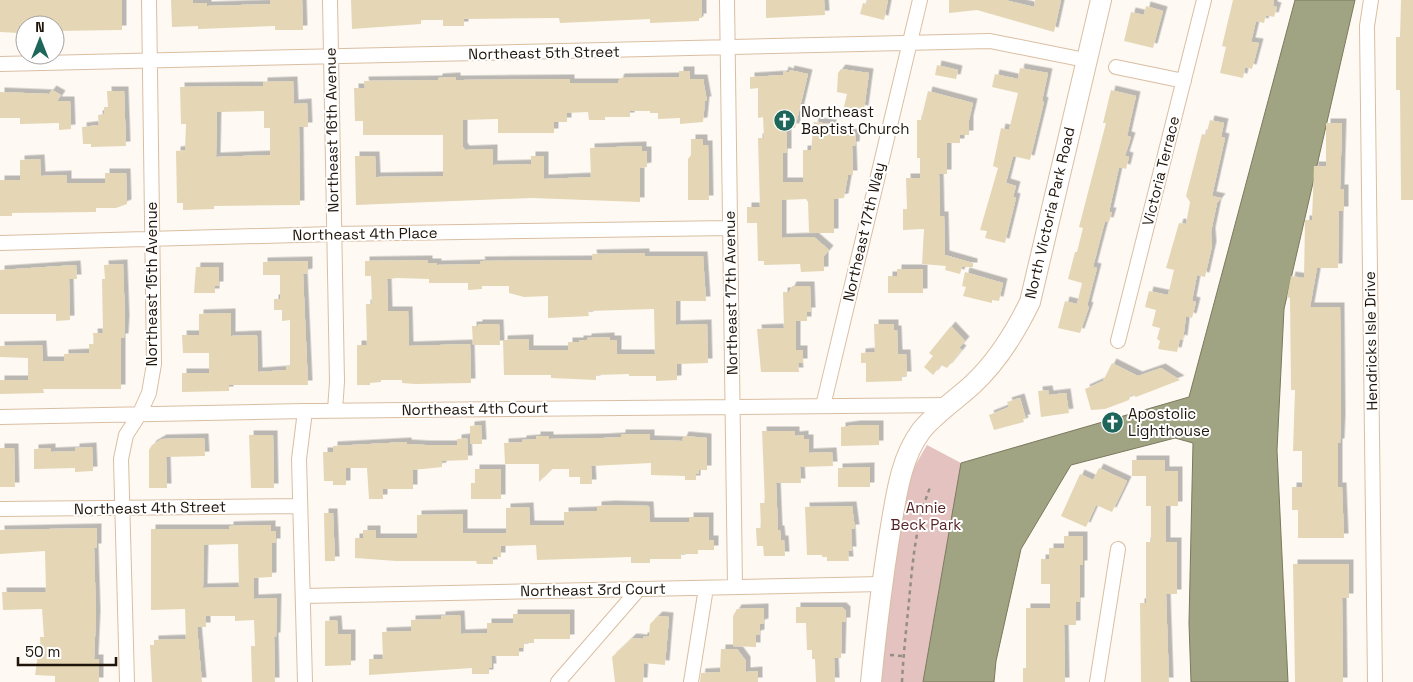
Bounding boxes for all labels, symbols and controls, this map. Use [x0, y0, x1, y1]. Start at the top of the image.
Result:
north arrow [15, 15, 65, 65]
text: N [35, 18, 45, 36]
street label: Northeast 5th Street [468, 42, 620, 63]
street label: Northeast 16th Avenue [321, 47, 342, 213]
place label: Northeast Baptist Church [801, 102, 909, 138]
church icon: Northeast Baptist Church [773, 109, 797, 133]
street label: Victoria Terrace [1138, 114, 1183, 228]
street label: North Victoria Park Road [1020, 125, 1079, 301]
street label: Northeast 17th Way [838, 161, 889, 303]
street label: Northeast 15th Avenue [142, 201, 161, 366]
street label: Northeast 17th Avenue [720, 211, 741, 375]
street label: Northeast 4th Place [292, 223, 438, 244]
street label: Hendricks Isle Drive [1360, 271, 1381, 411]
street label: Northeast 4th Court [401, 398, 549, 419]
place label: Apostolic Lighthouse [1128, 404, 1210, 440]
church icon: Apostolic Lighthouse [1100, 411, 1124, 435]
street label: Northeast 4th Street [74, 497, 226, 518]
park label: Annie Beck Park [891, 498, 961, 534]
street label: Northeast 3rd Court [520, 579, 666, 600]
scale bar [18, 634, 115, 666]
text: 50 m [25, 642, 60, 661]

